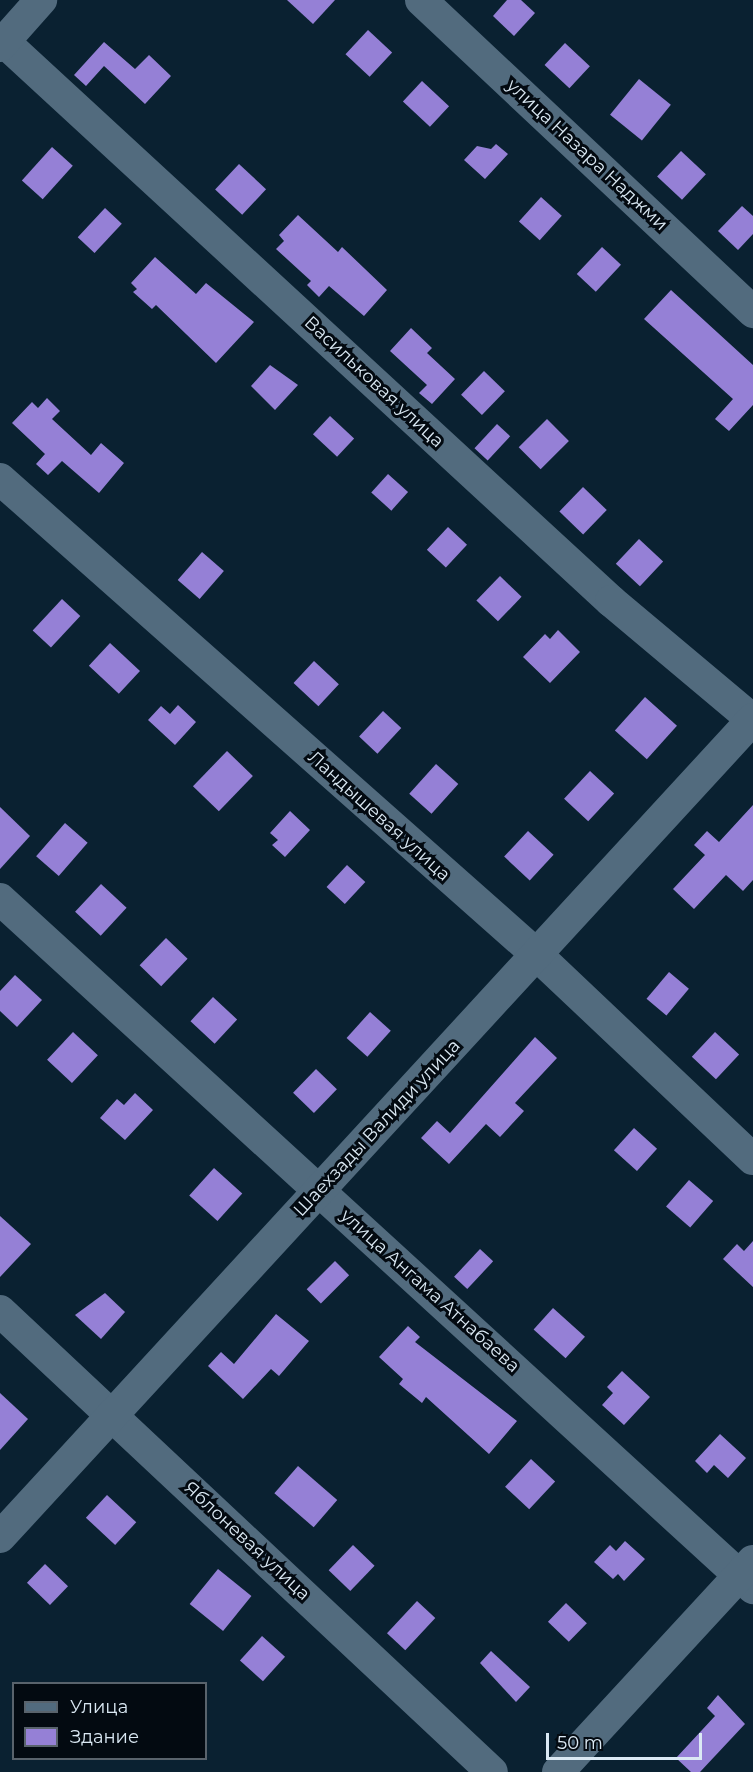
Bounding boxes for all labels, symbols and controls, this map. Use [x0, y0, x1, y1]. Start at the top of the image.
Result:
street label: улица Назара Наджми [502, 75, 672, 235]
street label: Васильковая улица [300, 312, 448, 452]
street label: Ландышевая улица [304, 747, 454, 885]
street label: Шаехзады Валиди улица [289, 1035, 465, 1221]
street label: улица Ангама Атнабаева [336, 1205, 524, 1377]
street label: Яблоневая улица [180, 1477, 314, 1605]
legend [12, 1682, 207, 1760]
text: Улица [70, 1696, 128, 1718]
scale bar [549, 1721, 705, 1759]
text: Здание [70, 1726, 139, 1748]
text: 50 m [557, 1732, 603, 1754]

